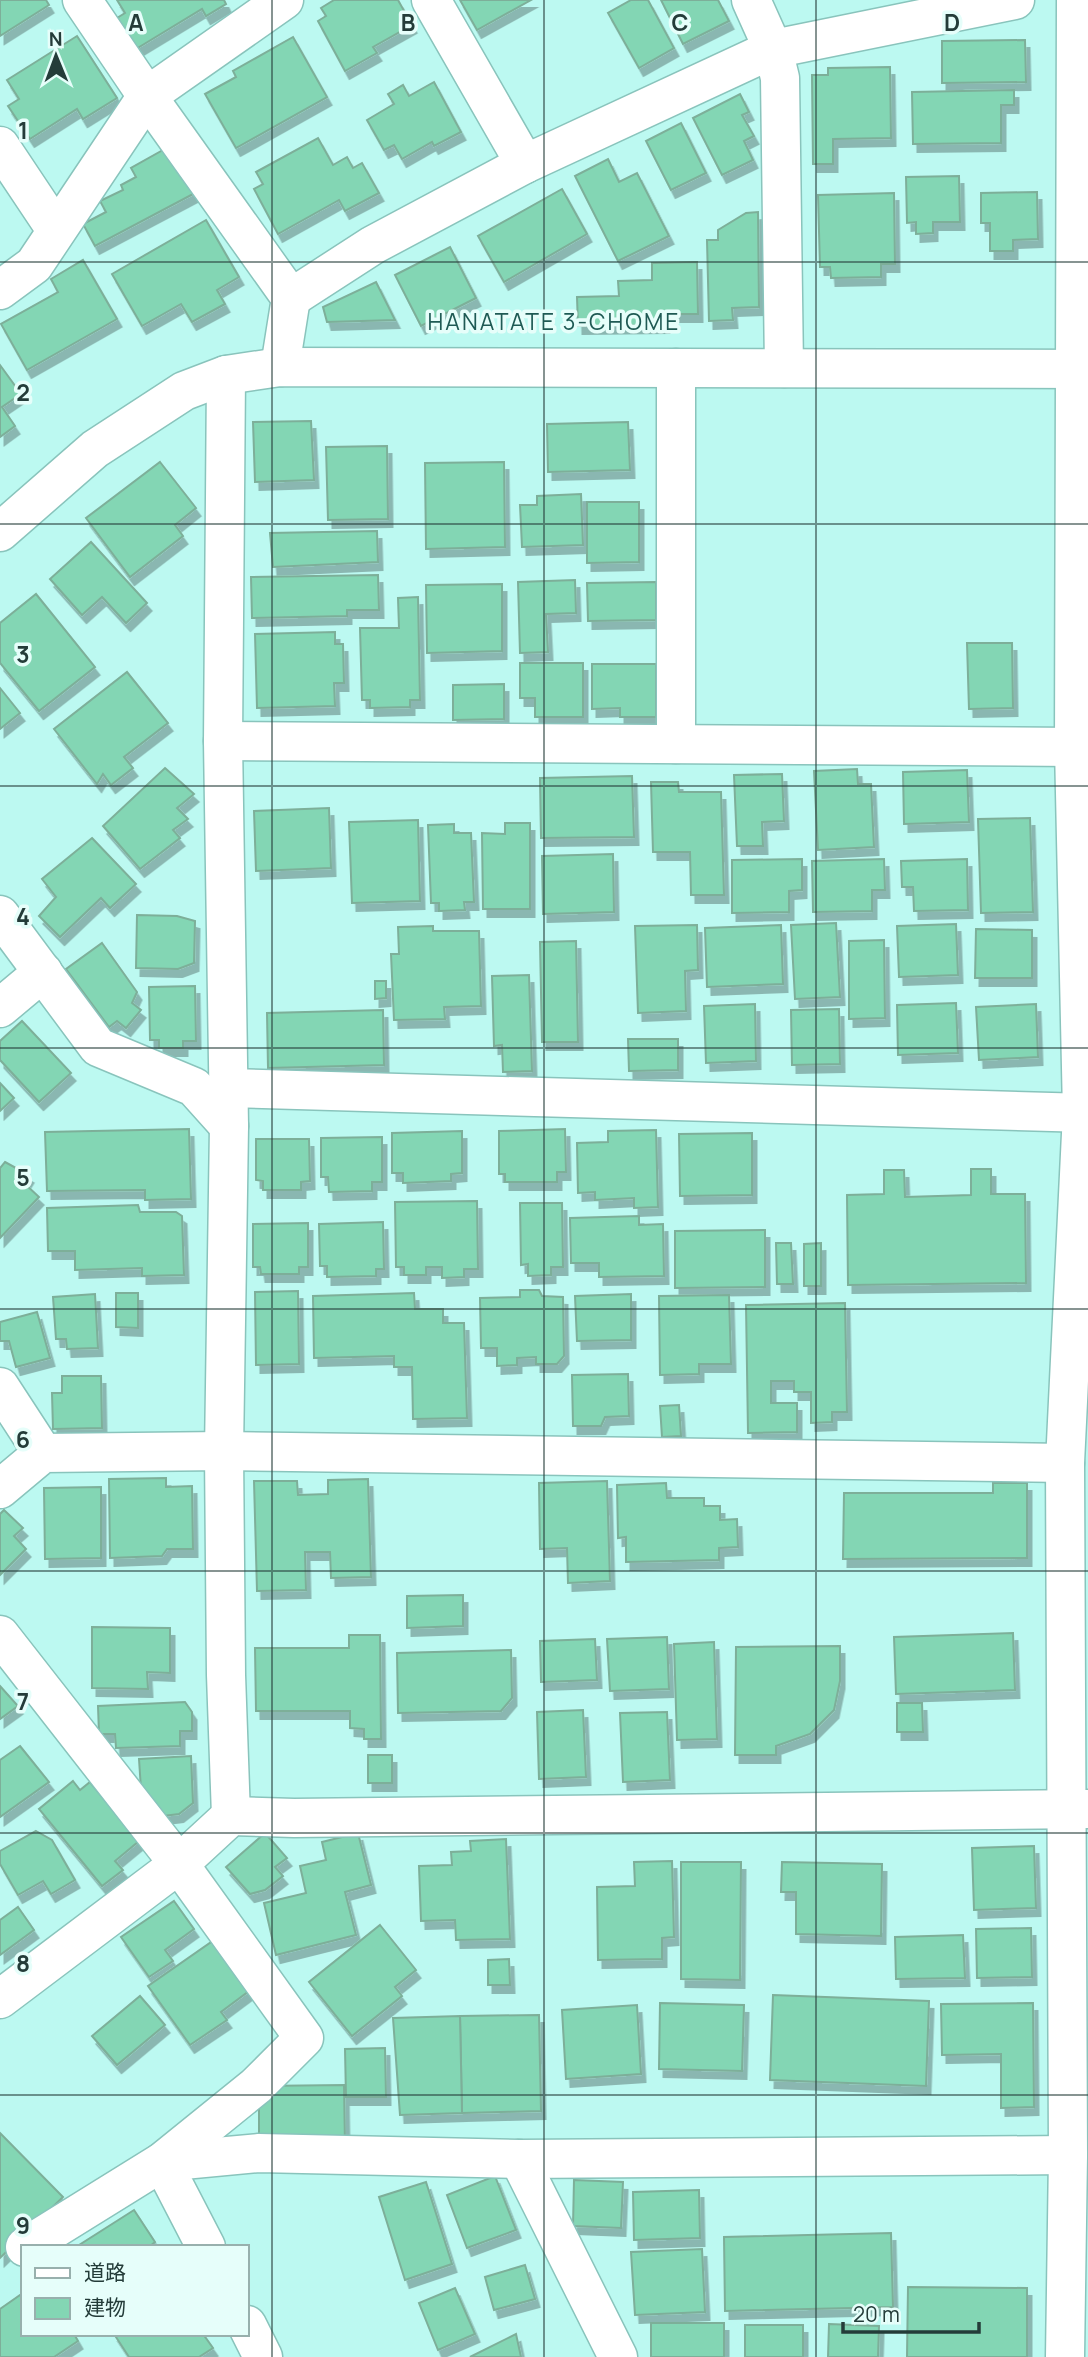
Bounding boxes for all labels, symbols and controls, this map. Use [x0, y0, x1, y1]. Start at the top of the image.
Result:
text: A [128, 6, 144, 38]
text: B [401, 6, 415, 38]
text: C [672, 6, 689, 38]
text: D [944, 6, 960, 38]
north arrow [21, 21, 91, 91]
text: N [49, 26, 63, 52]
text: 1 [18, 114, 28, 146]
district label: HANATATE 3-CHOME [428, 305, 680, 337]
text: 2 [16, 376, 30, 408]
text: 3 [16, 638, 30, 670]
text: 4 [16, 900, 30, 932]
text: 5 [16, 1161, 30, 1193]
text: 6 [16, 1423, 30, 1455]
text: 7 [17, 1685, 29, 1717]
text: 8 [16, 1947, 30, 1979]
text: 9 [16, 2209, 30, 2241]
legend [21, 2245, 248, 2336]
text: 道路 [84, 2258, 126, 2286]
scale bar [843, 2290, 979, 2334]
text: 建物 [84, 2293, 126, 2321]
text: 20 m [853, 2300, 900, 2328]

